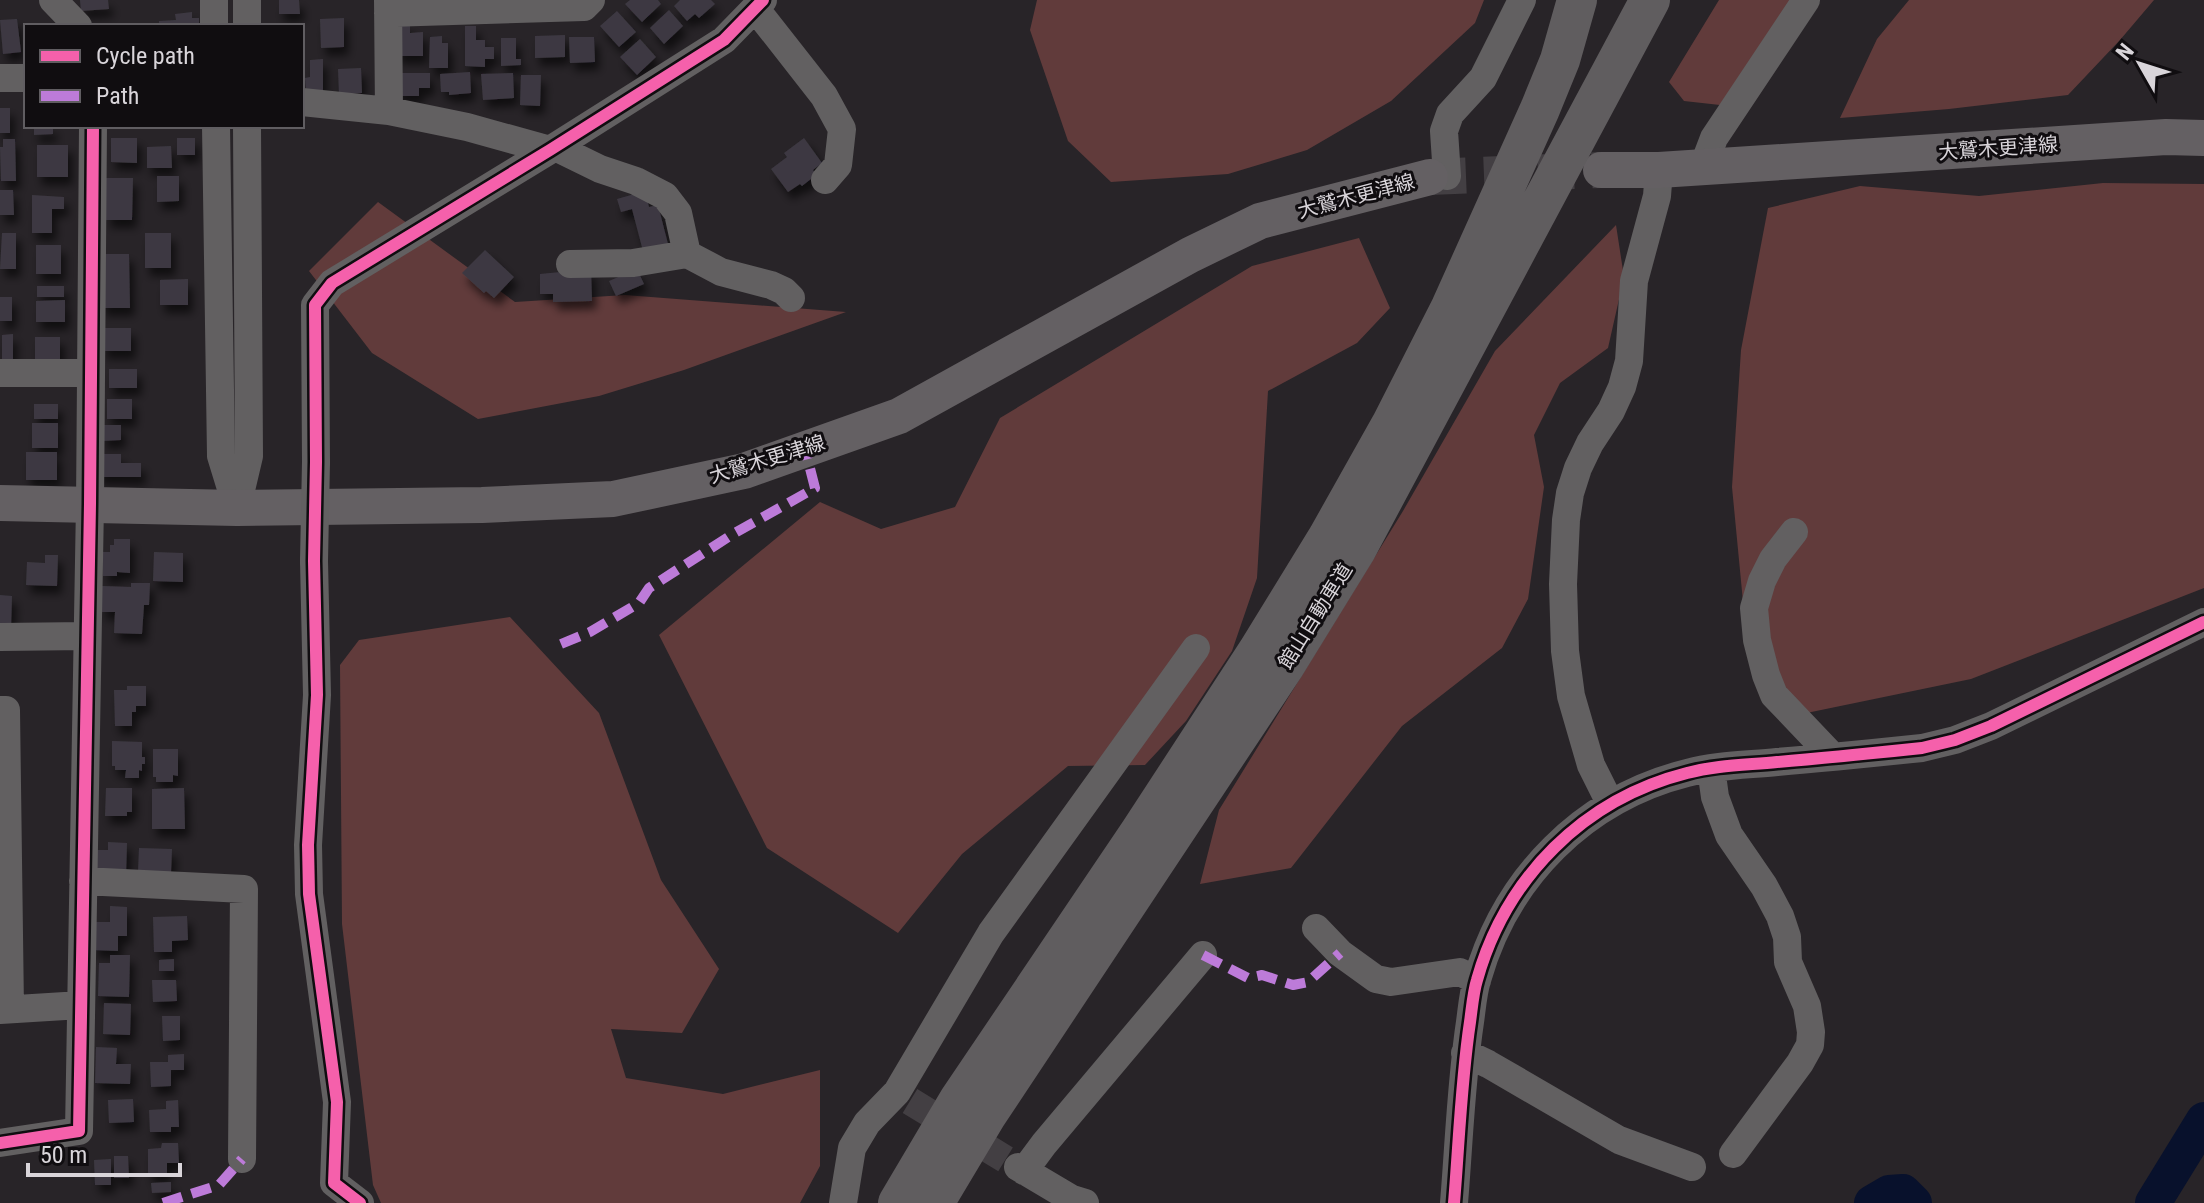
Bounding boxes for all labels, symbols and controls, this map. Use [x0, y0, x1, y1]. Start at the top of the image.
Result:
legend [24, 24, 304, 128]
north arrow [2100, 24, 2180, 104]
text: N [2111, 39, 2139, 65]
text: Cycle path [96, 42, 195, 70]
text: Path [96, 82, 139, 110]
street label: 大鷲木更津線 [1937, 132, 2059, 164]
street label: 大鷲木更津線 [1295, 169, 1417, 223]
street label: 大鷲木更津線 [706, 430, 828, 488]
street label: 館山自動車道 [1273, 559, 1357, 673]
scale bar [28, 1127, 180, 1177]
text: 50 m [40, 1141, 87, 1169]

